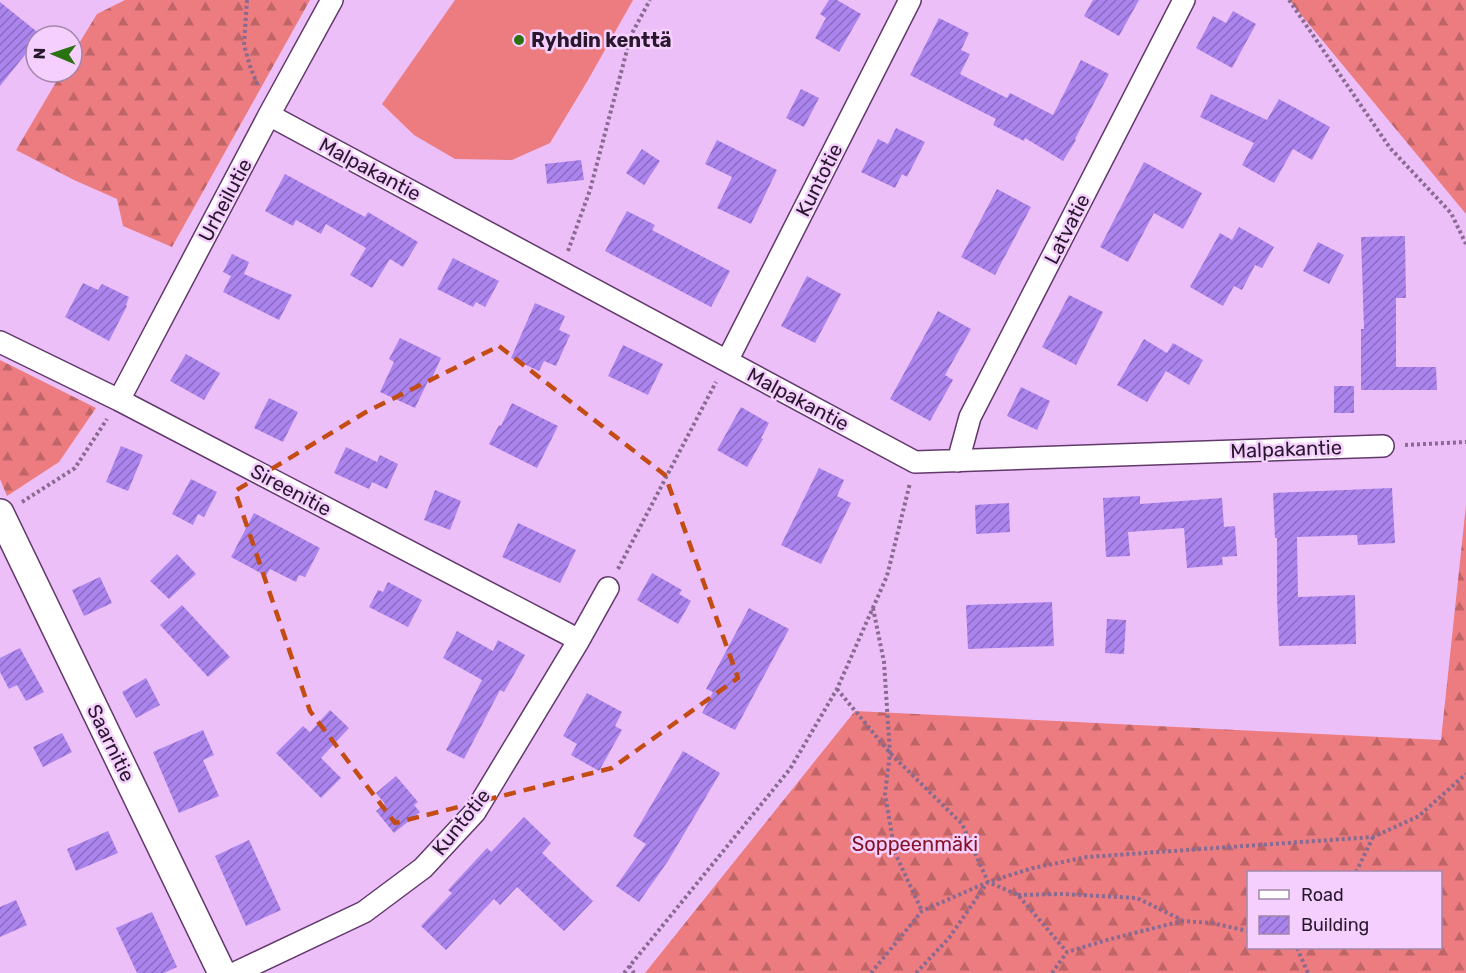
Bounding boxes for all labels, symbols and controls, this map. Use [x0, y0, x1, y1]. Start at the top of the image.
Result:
north arrow [24, 24, 84, 84]
place label: Ryhdin kenttä [531, 28, 672, 52]
marker: Ryhdin kenttä [512, 33, 526, 47]
text: N [30, 47, 49, 60]
street label: Malpakantie [315, 132, 425, 206]
street label: Kuntotie [790, 140, 848, 220]
street label: Urheilutie [193, 154, 257, 246]
street label: Latvatie [1039, 190, 1095, 268]
street label: Malpakantie [743, 362, 853, 436]
street label: Malpakantie [1230, 435, 1342, 463]
street label: Sireenitie [247, 459, 335, 521]
street label: Saarnitie [82, 700, 140, 786]
street label: Kuntotie [427, 784, 495, 860]
park label: Soppeenmäki [852, 832, 978, 856]
legend [1247, 871, 1442, 949]
text: Road [1301, 884, 1344, 906]
text: Building [1301, 914, 1369, 936]

